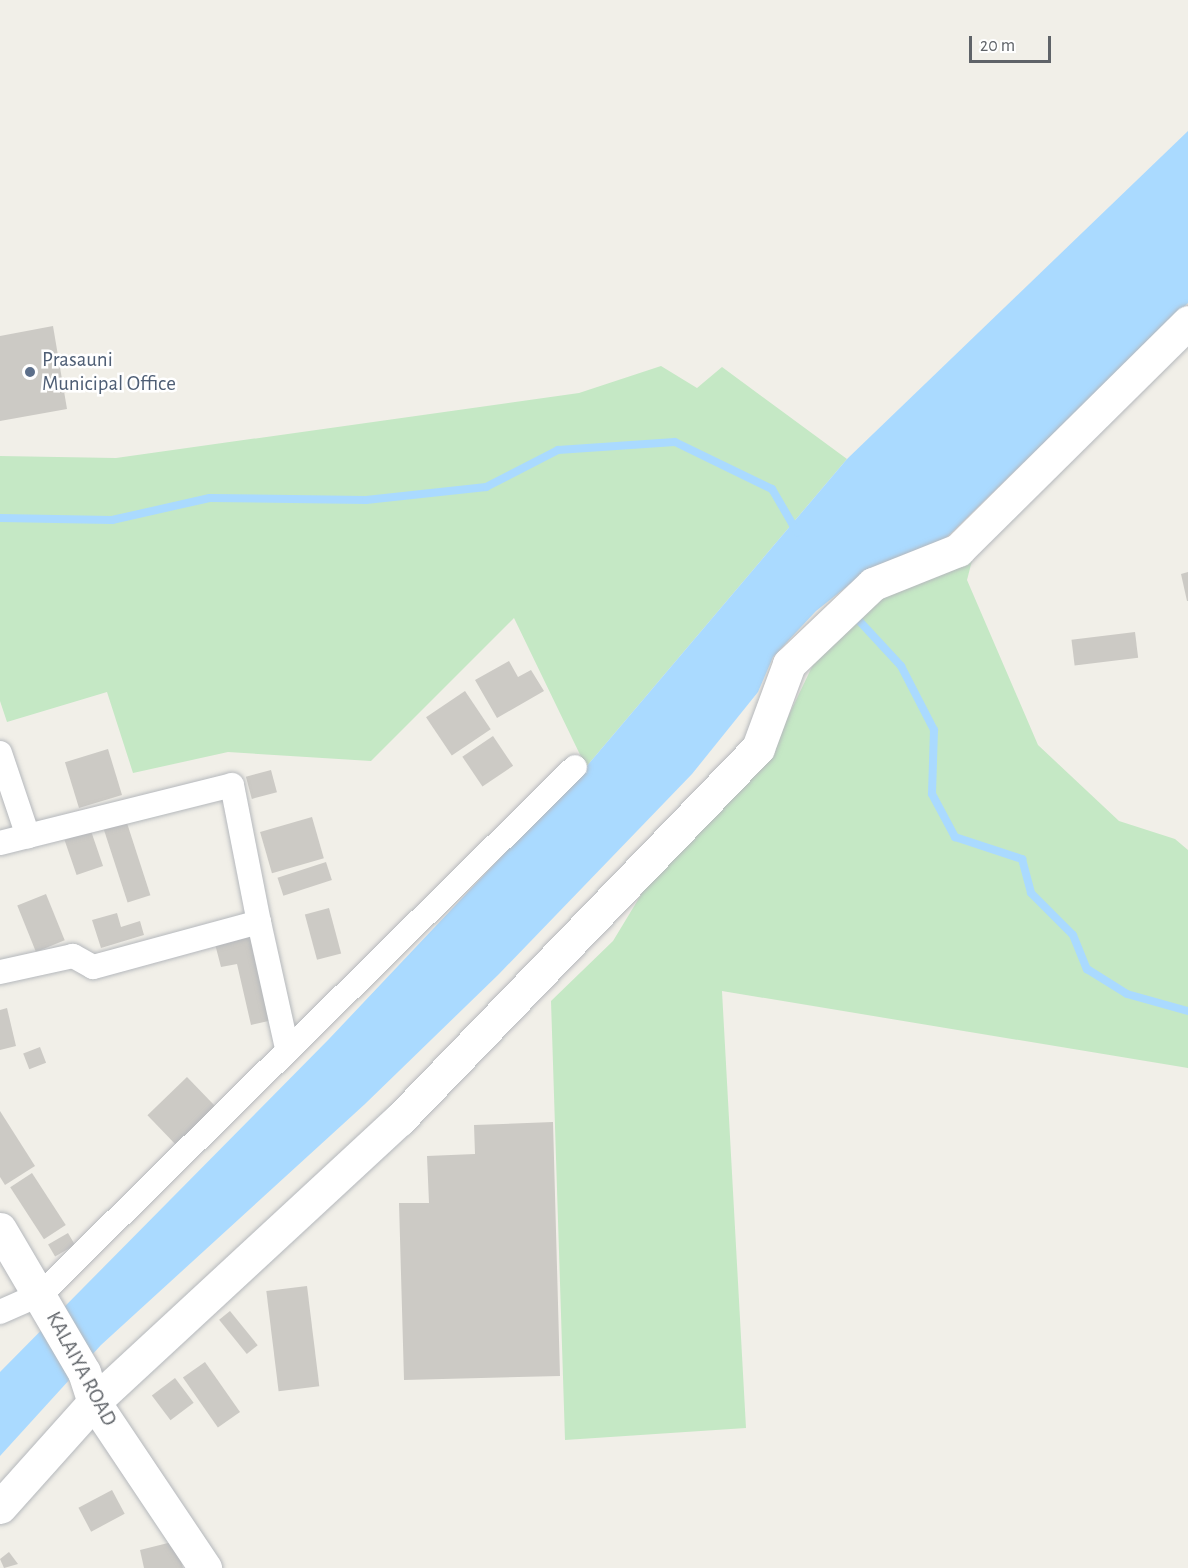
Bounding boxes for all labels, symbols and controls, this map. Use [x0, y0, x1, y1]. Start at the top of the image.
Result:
scale bar [972, 24, 1054, 62]
text: 20 m [980, 37, 1015, 55]
place label: Prasauni Municipal Office [42, 347, 176, 397]
marker: Prasauni Municipal Office [23, 365, 37, 379]
street label: KALAIYA ROAD [40, 1307, 122, 1431]

